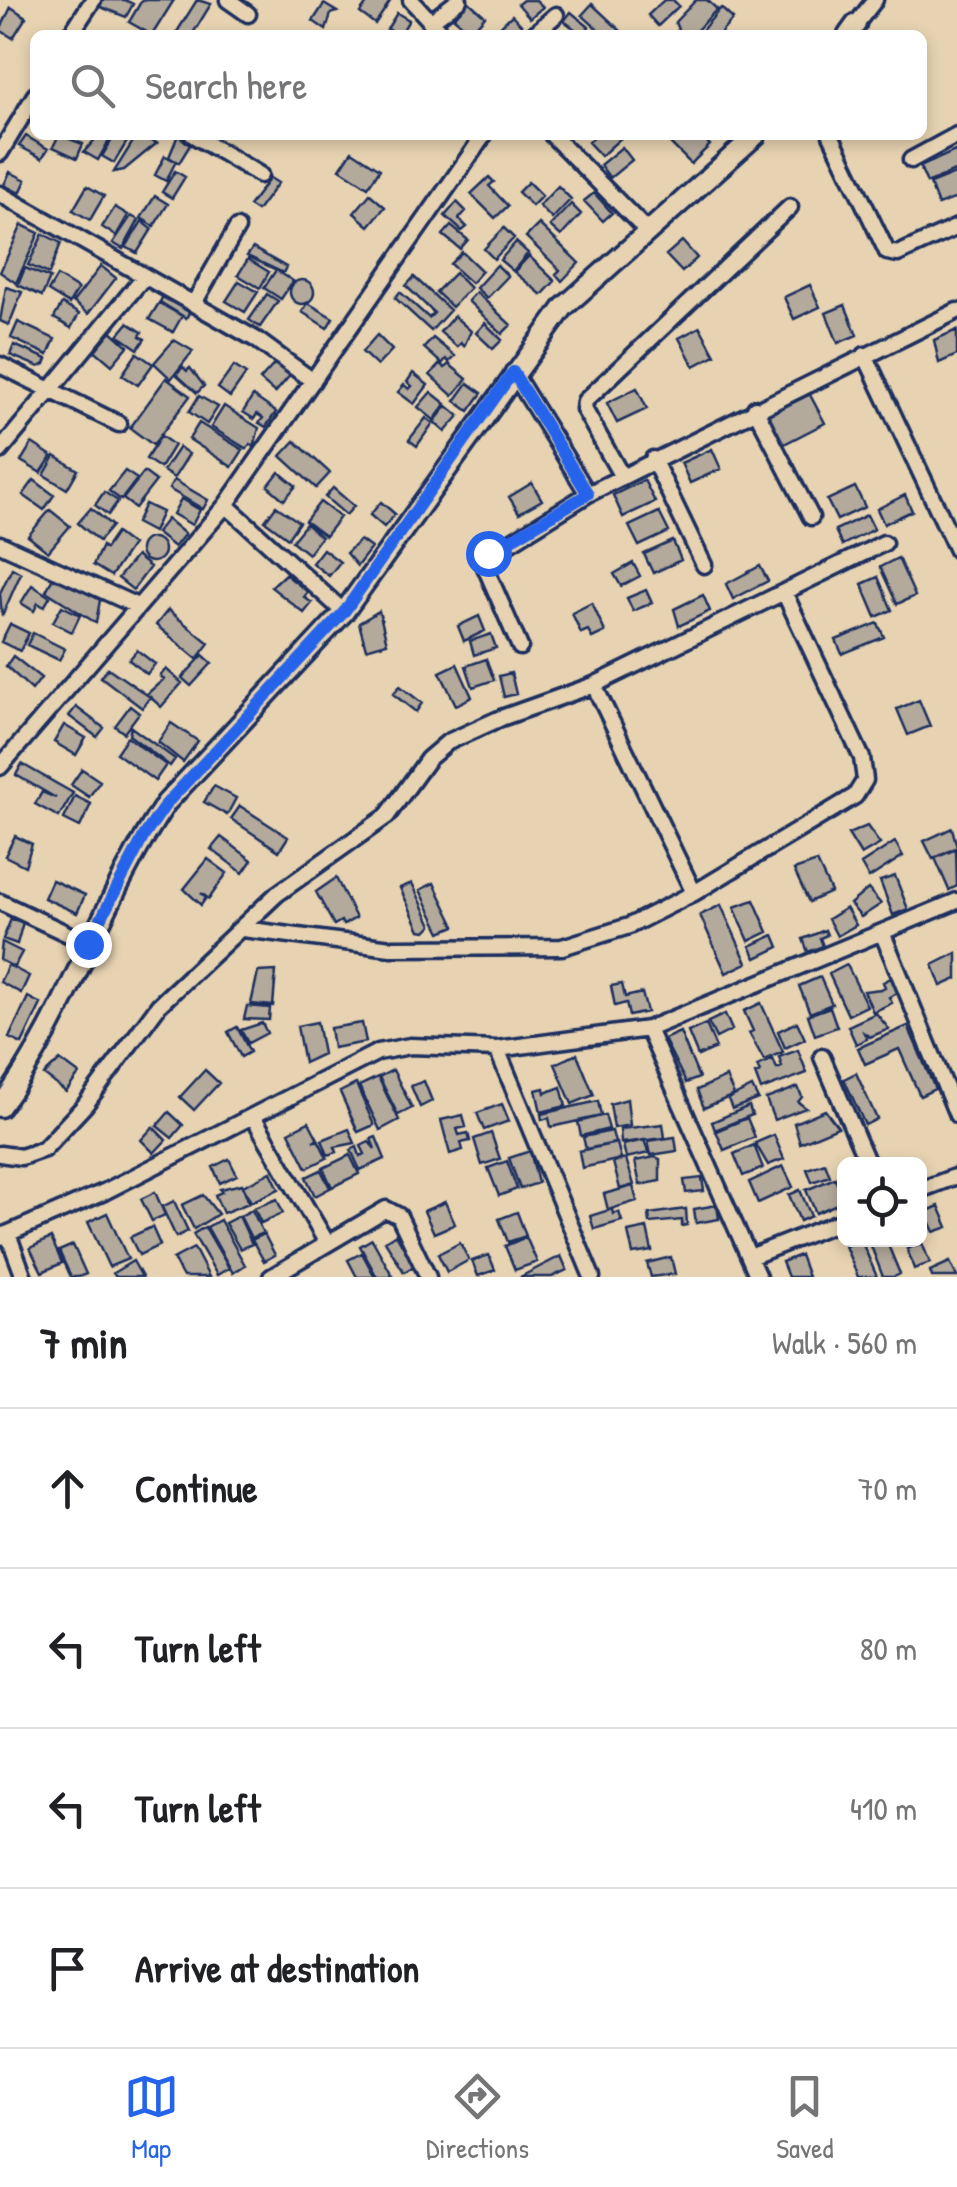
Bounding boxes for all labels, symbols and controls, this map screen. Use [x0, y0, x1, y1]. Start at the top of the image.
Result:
search box [30, 30, 927, 140]
icon: search [65, 58, 120, 113]
text: Search here [145, 59, 307, 111]
route start [466, 531, 512, 577]
route end [66, 922, 112, 968]
map controls [837, 1157, 927, 1247]
button: locate [837, 1157, 927, 1247]
text: 7 min [40, 1314, 127, 1371]
text: Walk · 560 m [772, 1321, 917, 1364]
icon: ahead [40, 1461, 95, 1516]
text: Continue [135, 1462, 257, 1514]
text: 70 m [858, 1467, 917, 1510]
icon: left [40, 1621, 95, 1676]
text: Turn left [135, 1622, 260, 1674]
text: 80 m [860, 1627, 917, 1670]
icon: left [40, 1781, 95, 1836]
text: Turn left [135, 1782, 260, 1834]
text: 410 m [850, 1787, 917, 1830]
icon: arrive [40, 1941, 95, 1996]
text: Arrive at destination [135, 1942, 419, 1994]
tab: Map [124, 2069, 179, 2167]
tab: Directions [426, 2069, 529, 2167]
tab: Saved [776, 2069, 833, 2167]

